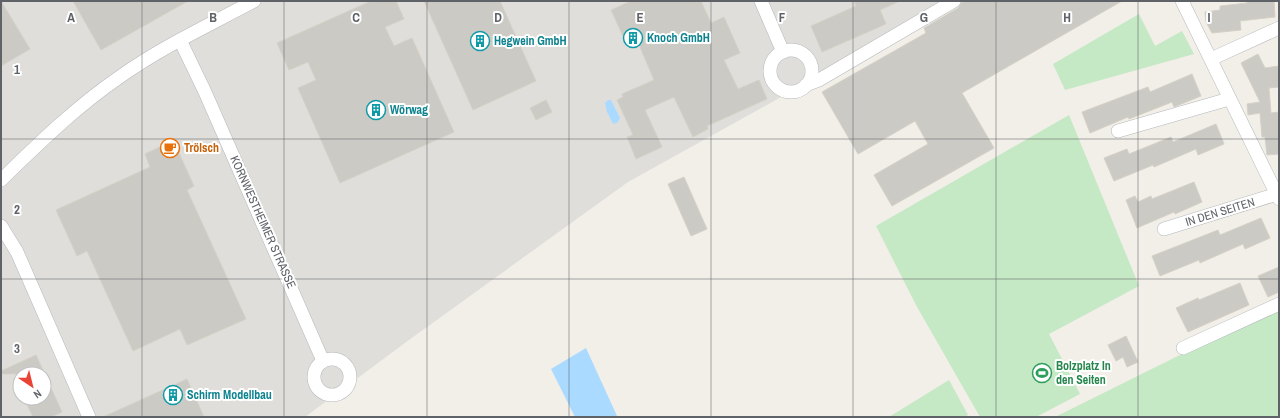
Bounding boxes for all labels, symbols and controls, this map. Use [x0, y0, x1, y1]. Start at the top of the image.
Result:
text: A [67, 9, 75, 26]
text: B [209, 9, 217, 26]
text: C [352, 9, 360, 26]
text: D [494, 9, 502, 26]
text: E [636, 9, 644, 26]
text: F [779, 9, 786, 26]
text: G [920, 9, 928, 26]
text: H [1063, 9, 1071, 26]
text: I [1208, 9, 1211, 26]
building icon: Knoch GmbH [622, 27, 644, 49]
building icon: Hegwein GmbH [469, 30, 491, 52]
place label: Knoch GmbH [647, 30, 710, 46]
place label: Hegwein GmbH [494, 33, 567, 49]
text: 1 [14, 61, 20, 78]
building icon: Wörwag [365, 99, 387, 121]
place label: Wörwag [390, 102, 428, 118]
cafe icon: Trölsch [159, 137, 181, 159]
place label: Trölsch [184, 140, 219, 156]
street label: KORNWESTHEIMER STRASSE [226, 153, 300, 291]
street label: IN DEN SEITEN [1183, 194, 1257, 230]
text: 2 [14, 201, 20, 218]
text: 3 [14, 340, 20, 357]
place label: Bolzplatz In den Seiten [1056, 358, 1111, 388]
sports icon: Bolzplatz In den Seiten [1031, 362, 1053, 384]
north arrow [12, 366, 52, 406]
building icon: Schirm Modellbau [162, 384, 184, 406]
text: N [31, 387, 44, 402]
place label: Schirm Modellbau [187, 387, 272, 403]

